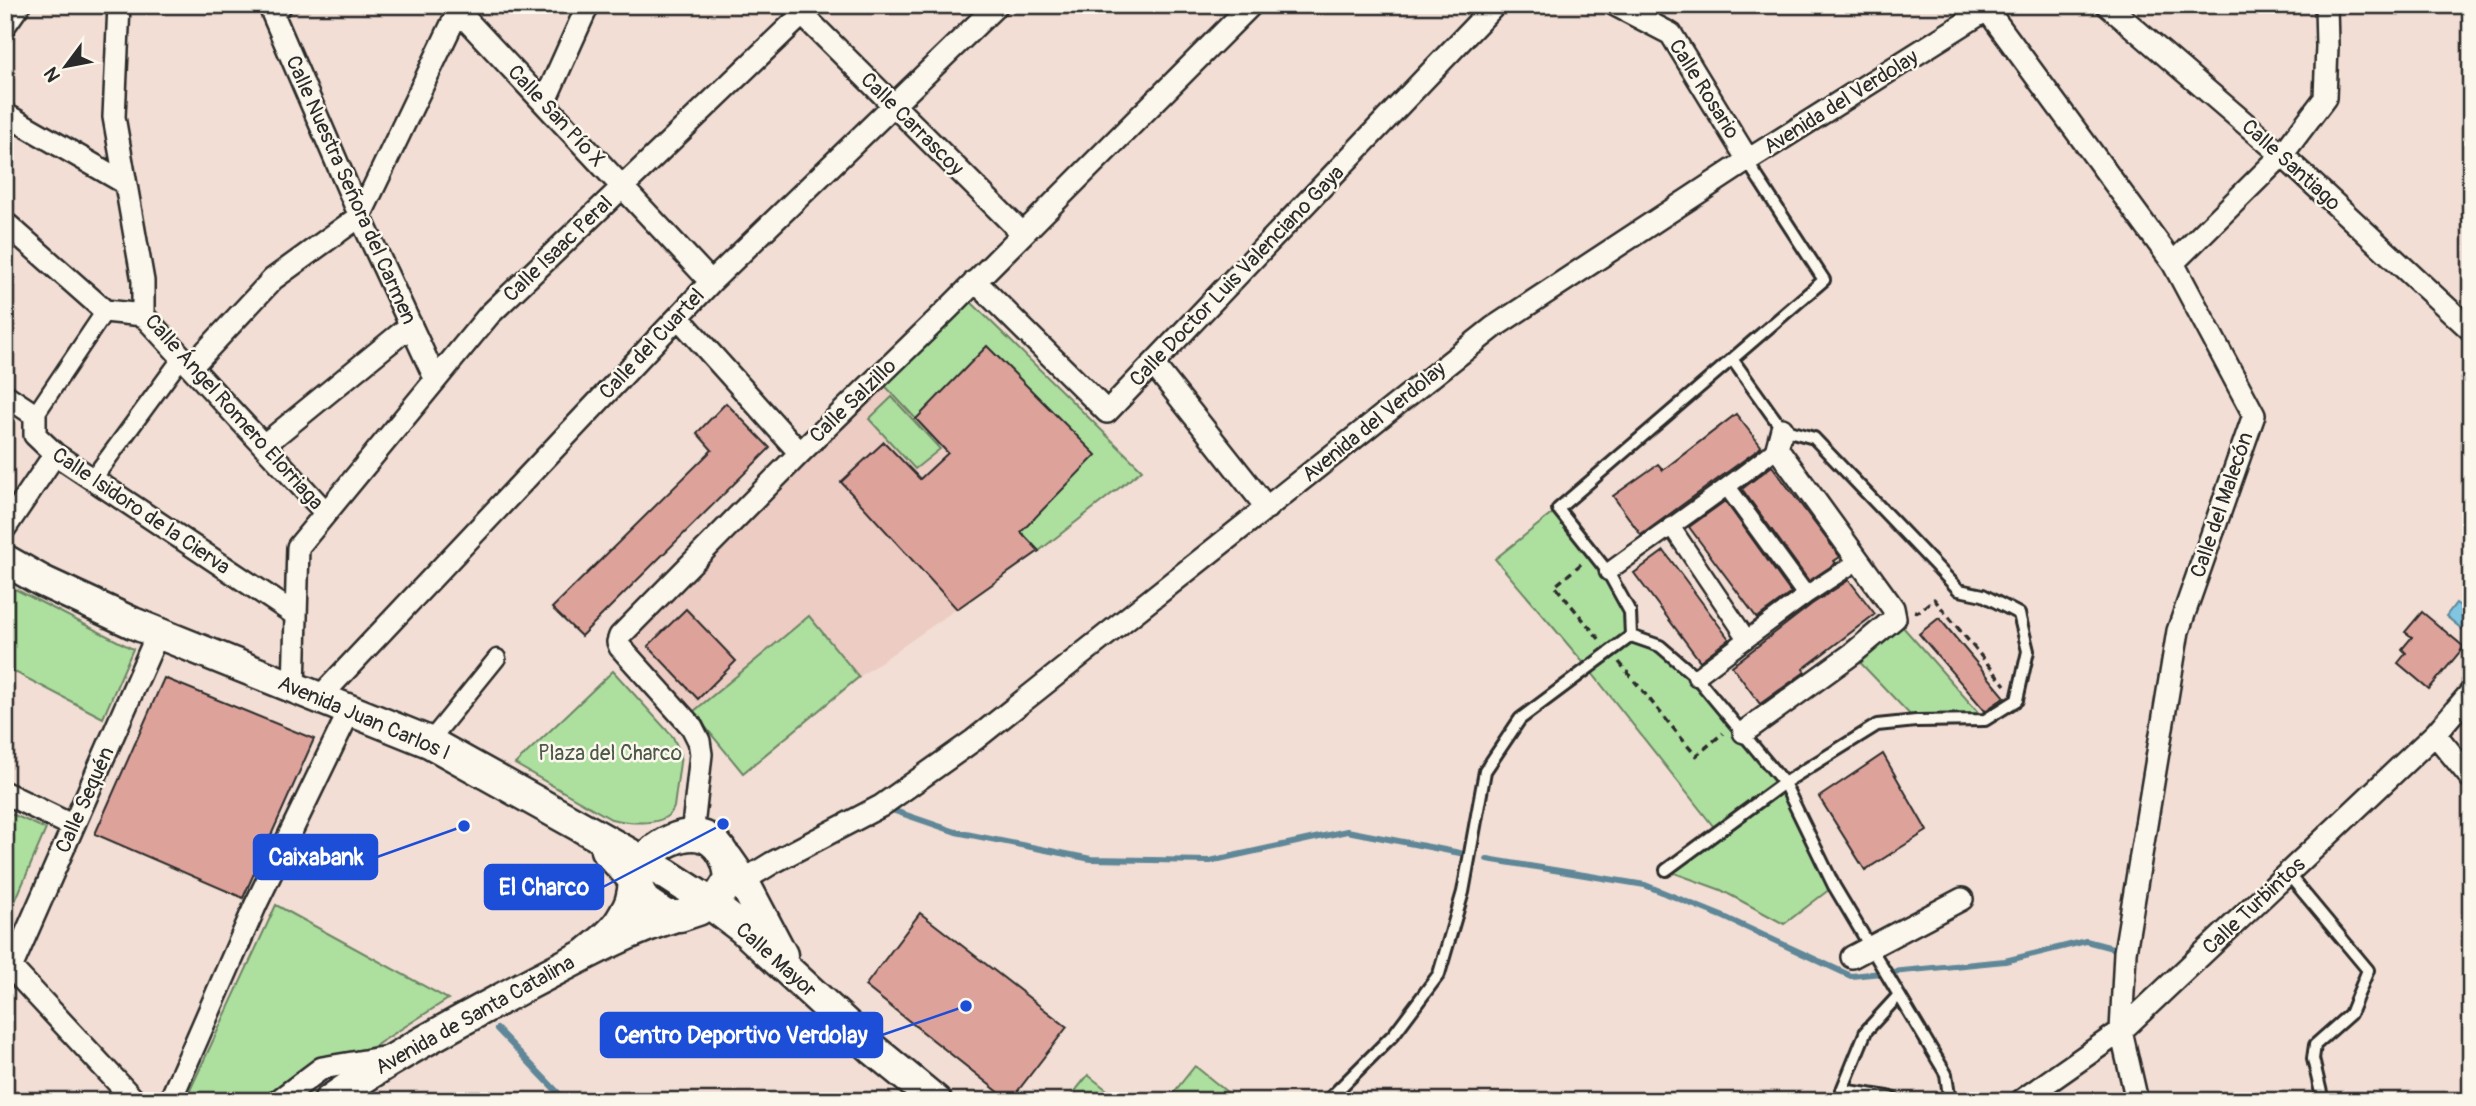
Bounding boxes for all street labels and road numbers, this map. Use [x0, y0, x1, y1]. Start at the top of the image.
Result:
street label: Calle Rosario [1663, 34, 1745, 144]
street label: Avenida del Verdolay [1759, 44, 1923, 160]
street label: Calle Nuestra Señora del Carmen [279, 51, 423, 329]
street label: Calle San Pío X [502, 59, 610, 173]
street label: Calle Carrascoy [855, 67, 969, 181]
street label: Calle Santiago [2236, 113, 2346, 217]
street label: Calle Doctor Luis Valenciano Gaya [1124, 159, 1350, 393]
street label: Calle Isaac Peral [498, 190, 618, 308]
street label: Calle del Cuartel [593, 283, 711, 405]
street label: Calle Ángel Romero Elorriaga [139, 308, 329, 516]
street label: Calle Salzillo [804, 353, 902, 449]
street label: Avenida del Verdolay [1297, 356, 1451, 488]
street label: Calle del Malecón [2184, 429, 2260, 581]
street label: Calle Isidoro de la Cierva [47, 441, 235, 581]
street label: Avenida Juan Carlos I [274, 670, 454, 766]
street label: Calle Sequén [50, 743, 120, 857]
street label: Calle Turbintos [2197, 851, 2312, 961]
street label: Calle Mayor [730, 916, 823, 1004]
street label: Avenida de Santa Catalina [371, 949, 579, 1081]

